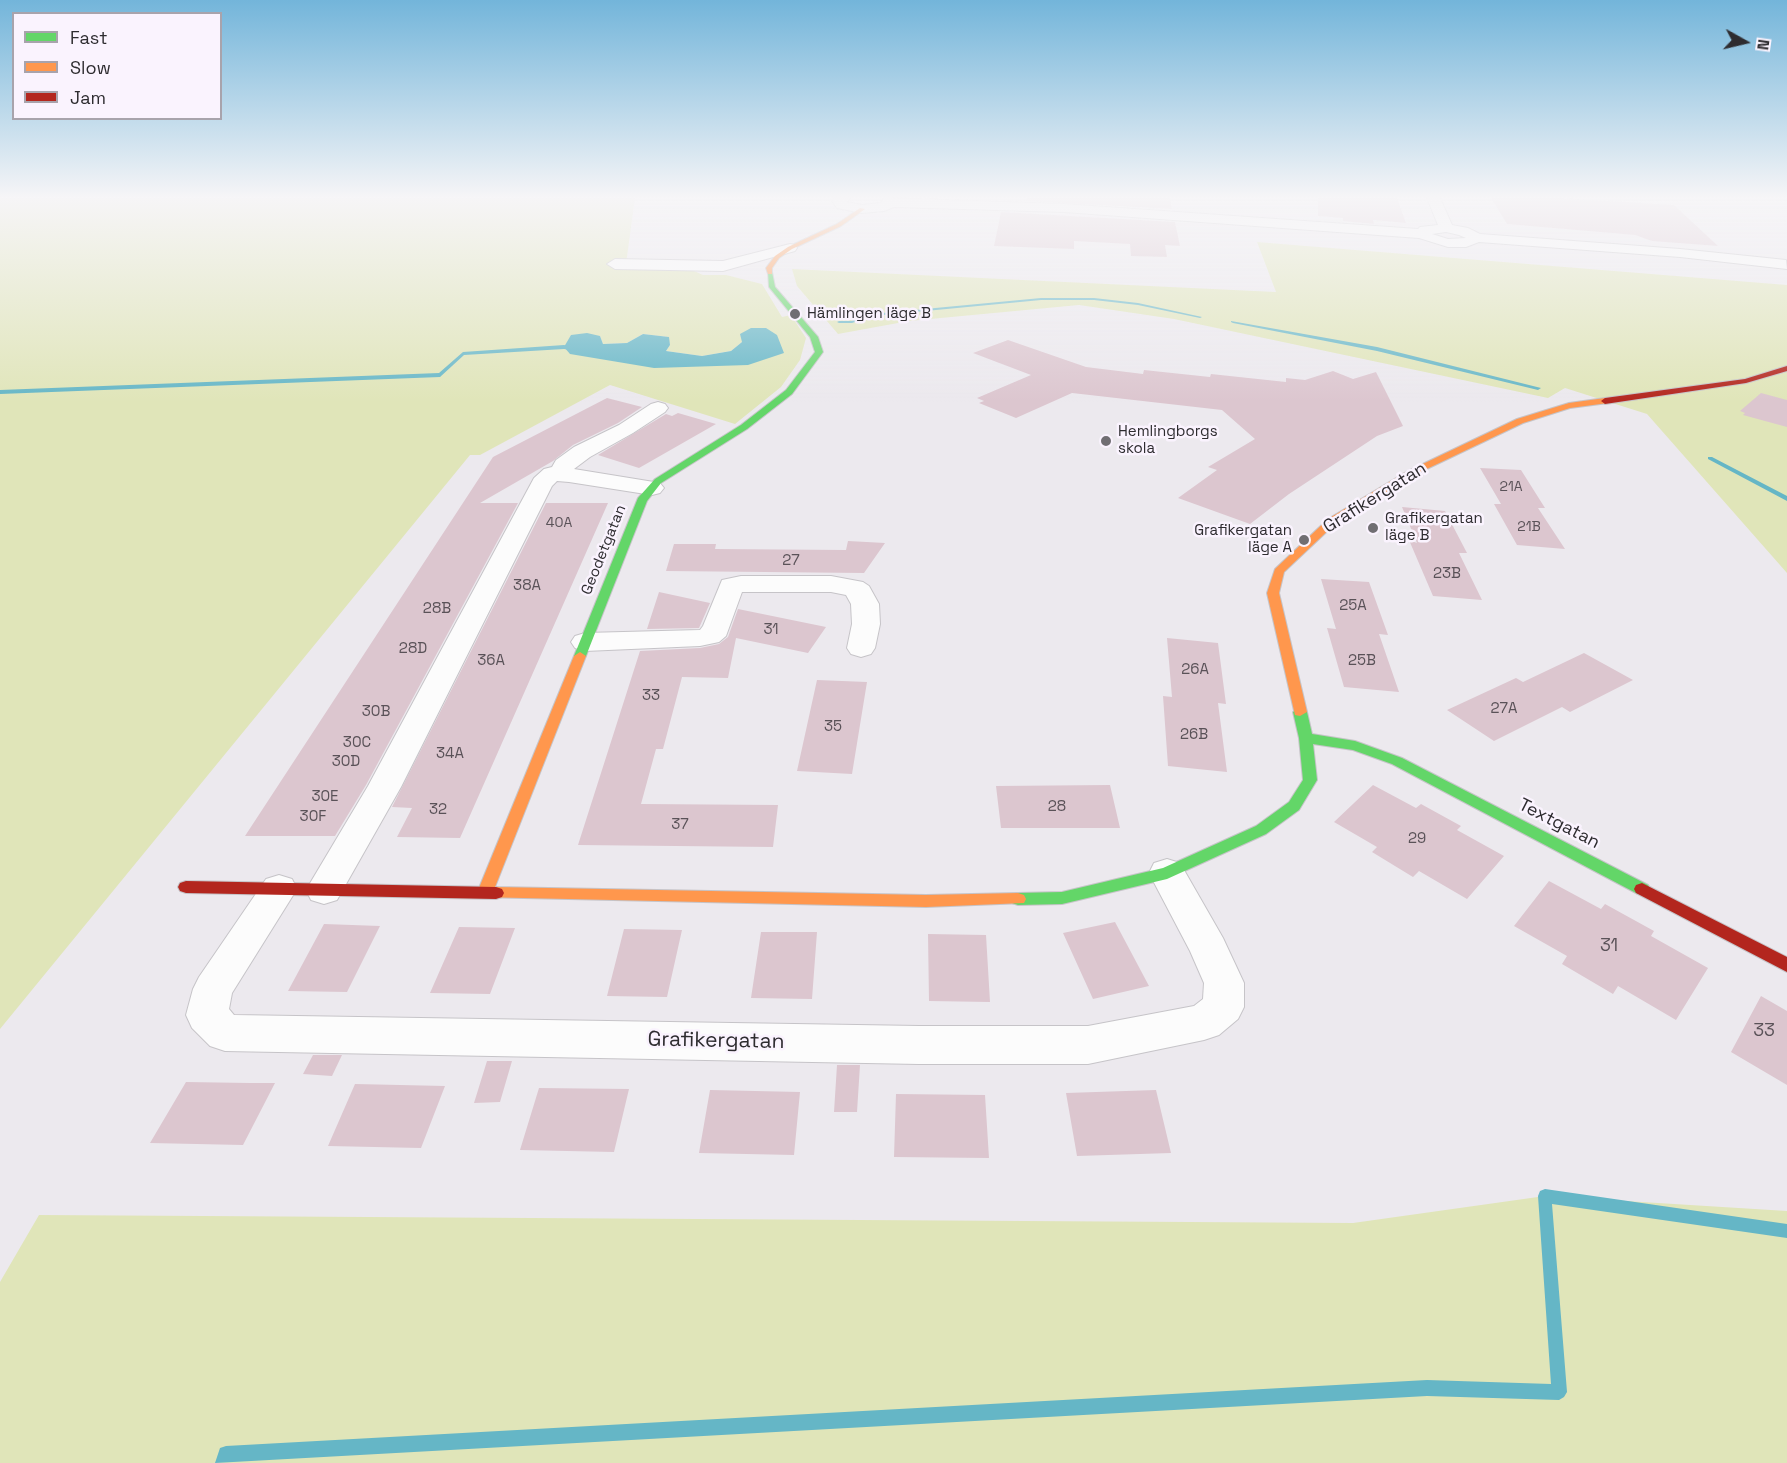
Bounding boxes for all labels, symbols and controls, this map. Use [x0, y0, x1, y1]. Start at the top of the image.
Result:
legend [12, 12, 222, 120]
north arrow [1715, 12, 1775, 72]
text: Fast [70, 26, 107, 49]
text: N [1752, 38, 1774, 51]
text: Slow [70, 56, 111, 79]
text: Jam [70, 86, 106, 109]
place label: Hämlingen läge B [807, 305, 931, 323]
marker: Hämlingen läge B [788, 307, 802, 321]
place label: Hemlingborgs skola [1118, 423, 1218, 458]
marker: Hemlingborgs skola [1099, 434, 1113, 448]
street label: Grafikergatan [1320, 458, 1430, 538]
house number: 21A [1499, 479, 1523, 495]
street label: Geodetgatan [578, 502, 630, 598]
place label: Grafikergatan läge B [1385, 510, 1483, 545]
house number: 40A [546, 515, 572, 531]
house number: 21B [1517, 519, 1541, 535]
marker: Grafikergatan läge B [1366, 521, 1380, 535]
place label: Grafikergatan läge A [1194, 522, 1292, 557]
marker: Grafikergatan läge A [1297, 533, 1311, 547]
house number: 27 [782, 552, 800, 570]
house number: 23B [1433, 565, 1461, 583]
house number: 38A [513, 577, 541, 595]
house number: 25A [1339, 597, 1367, 615]
house number: 28B [423, 600, 451, 618]
house number: 31 [763, 621, 779, 639]
house number: 28D [399, 640, 427, 658]
house number: 36A [477, 652, 505, 670]
house number: 25B [1348, 652, 1376, 670]
house number: 26A [1181, 661, 1209, 679]
house number: 33 [642, 687, 660, 705]
house number: 27A [1491, 700, 1517, 718]
house number: 30B [362, 703, 390, 721]
house number: 35 [824, 718, 842, 736]
house number: 26B [1180, 726, 1208, 744]
house number: 30C [343, 734, 371, 752]
house number: 34A [436, 745, 464, 763]
house number: 30D [332, 753, 360, 771]
house number: 30E [311, 788, 339, 806]
street label: Textgatan [1515, 794, 1603, 854]
house number: 28 [1048, 798, 1066, 816]
house number: 32 [429, 801, 447, 819]
house number: 30F [300, 808, 326, 826]
house number: 37 [671, 816, 689, 834]
house number: 29 [1408, 830, 1426, 848]
house number: 31 [1600, 935, 1618, 957]
house number: 33 [1753, 1020, 1775, 1042]
street label: Grafikergatan [647, 1027, 785, 1055]

